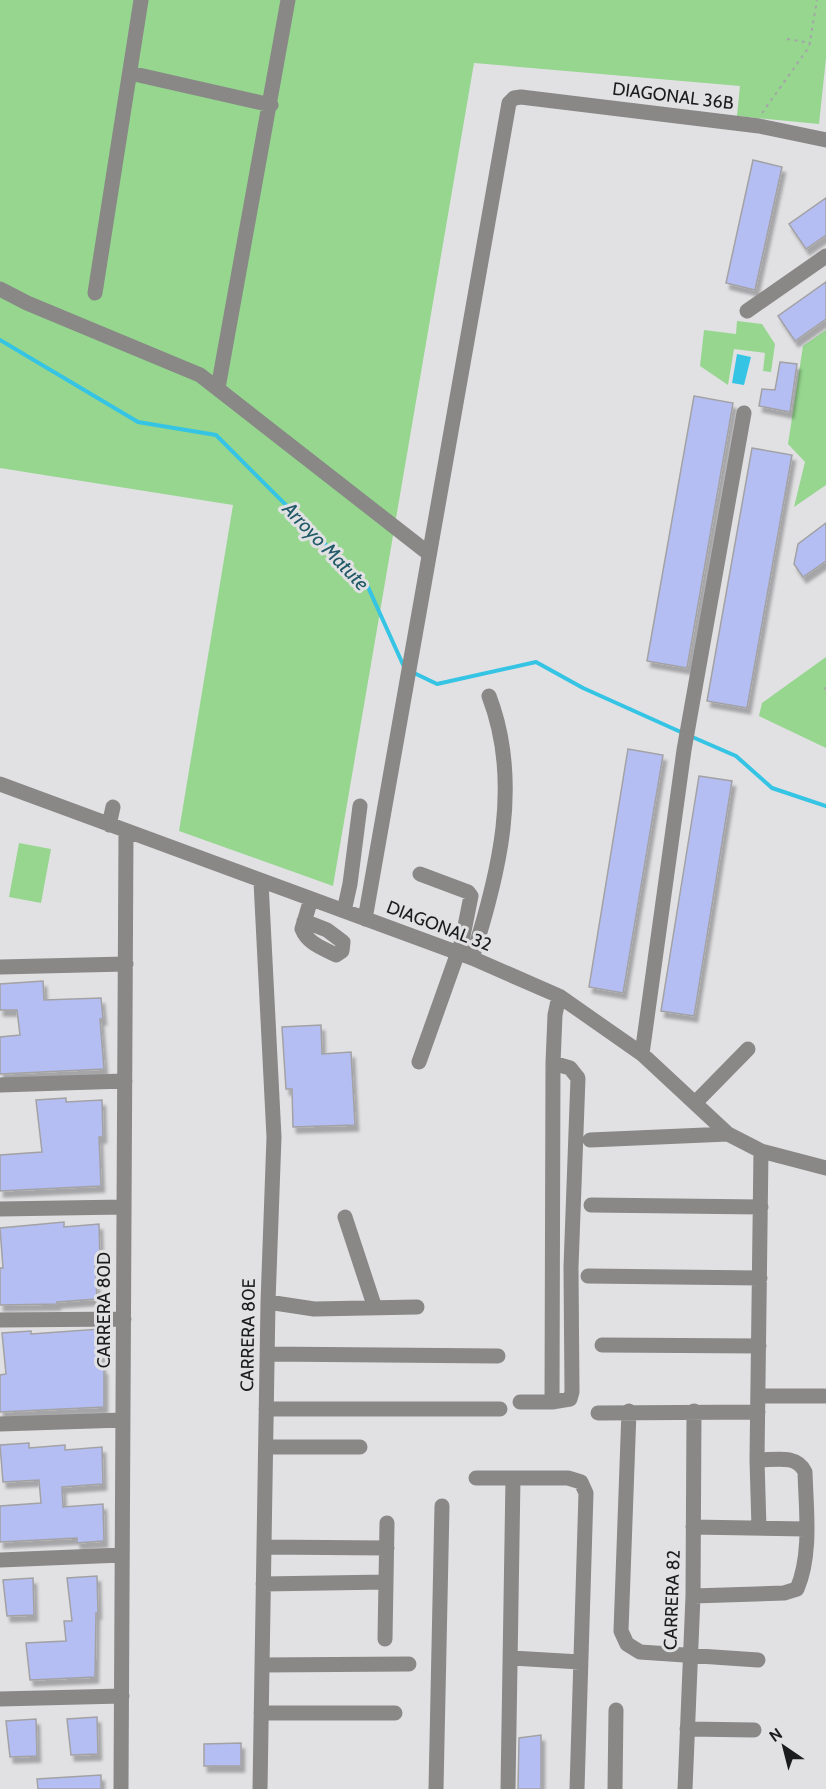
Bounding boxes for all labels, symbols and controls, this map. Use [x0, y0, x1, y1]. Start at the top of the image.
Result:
street label: DIAGONAL 36B [611, 78, 735, 114]
water label: Arroyo Matute [277, 496, 374, 595]
street label: DIAGONAL 32 [383, 896, 495, 956]
street label: CARRERA 80D [93, 1252, 115, 1368]
street label: CARRERA 80E [236, 1278, 260, 1392]
street label: CARRERA 82 [659, 1550, 685, 1650]
north arrow [754, 1717, 814, 1777]
text: N [766, 1724, 786, 1746]

